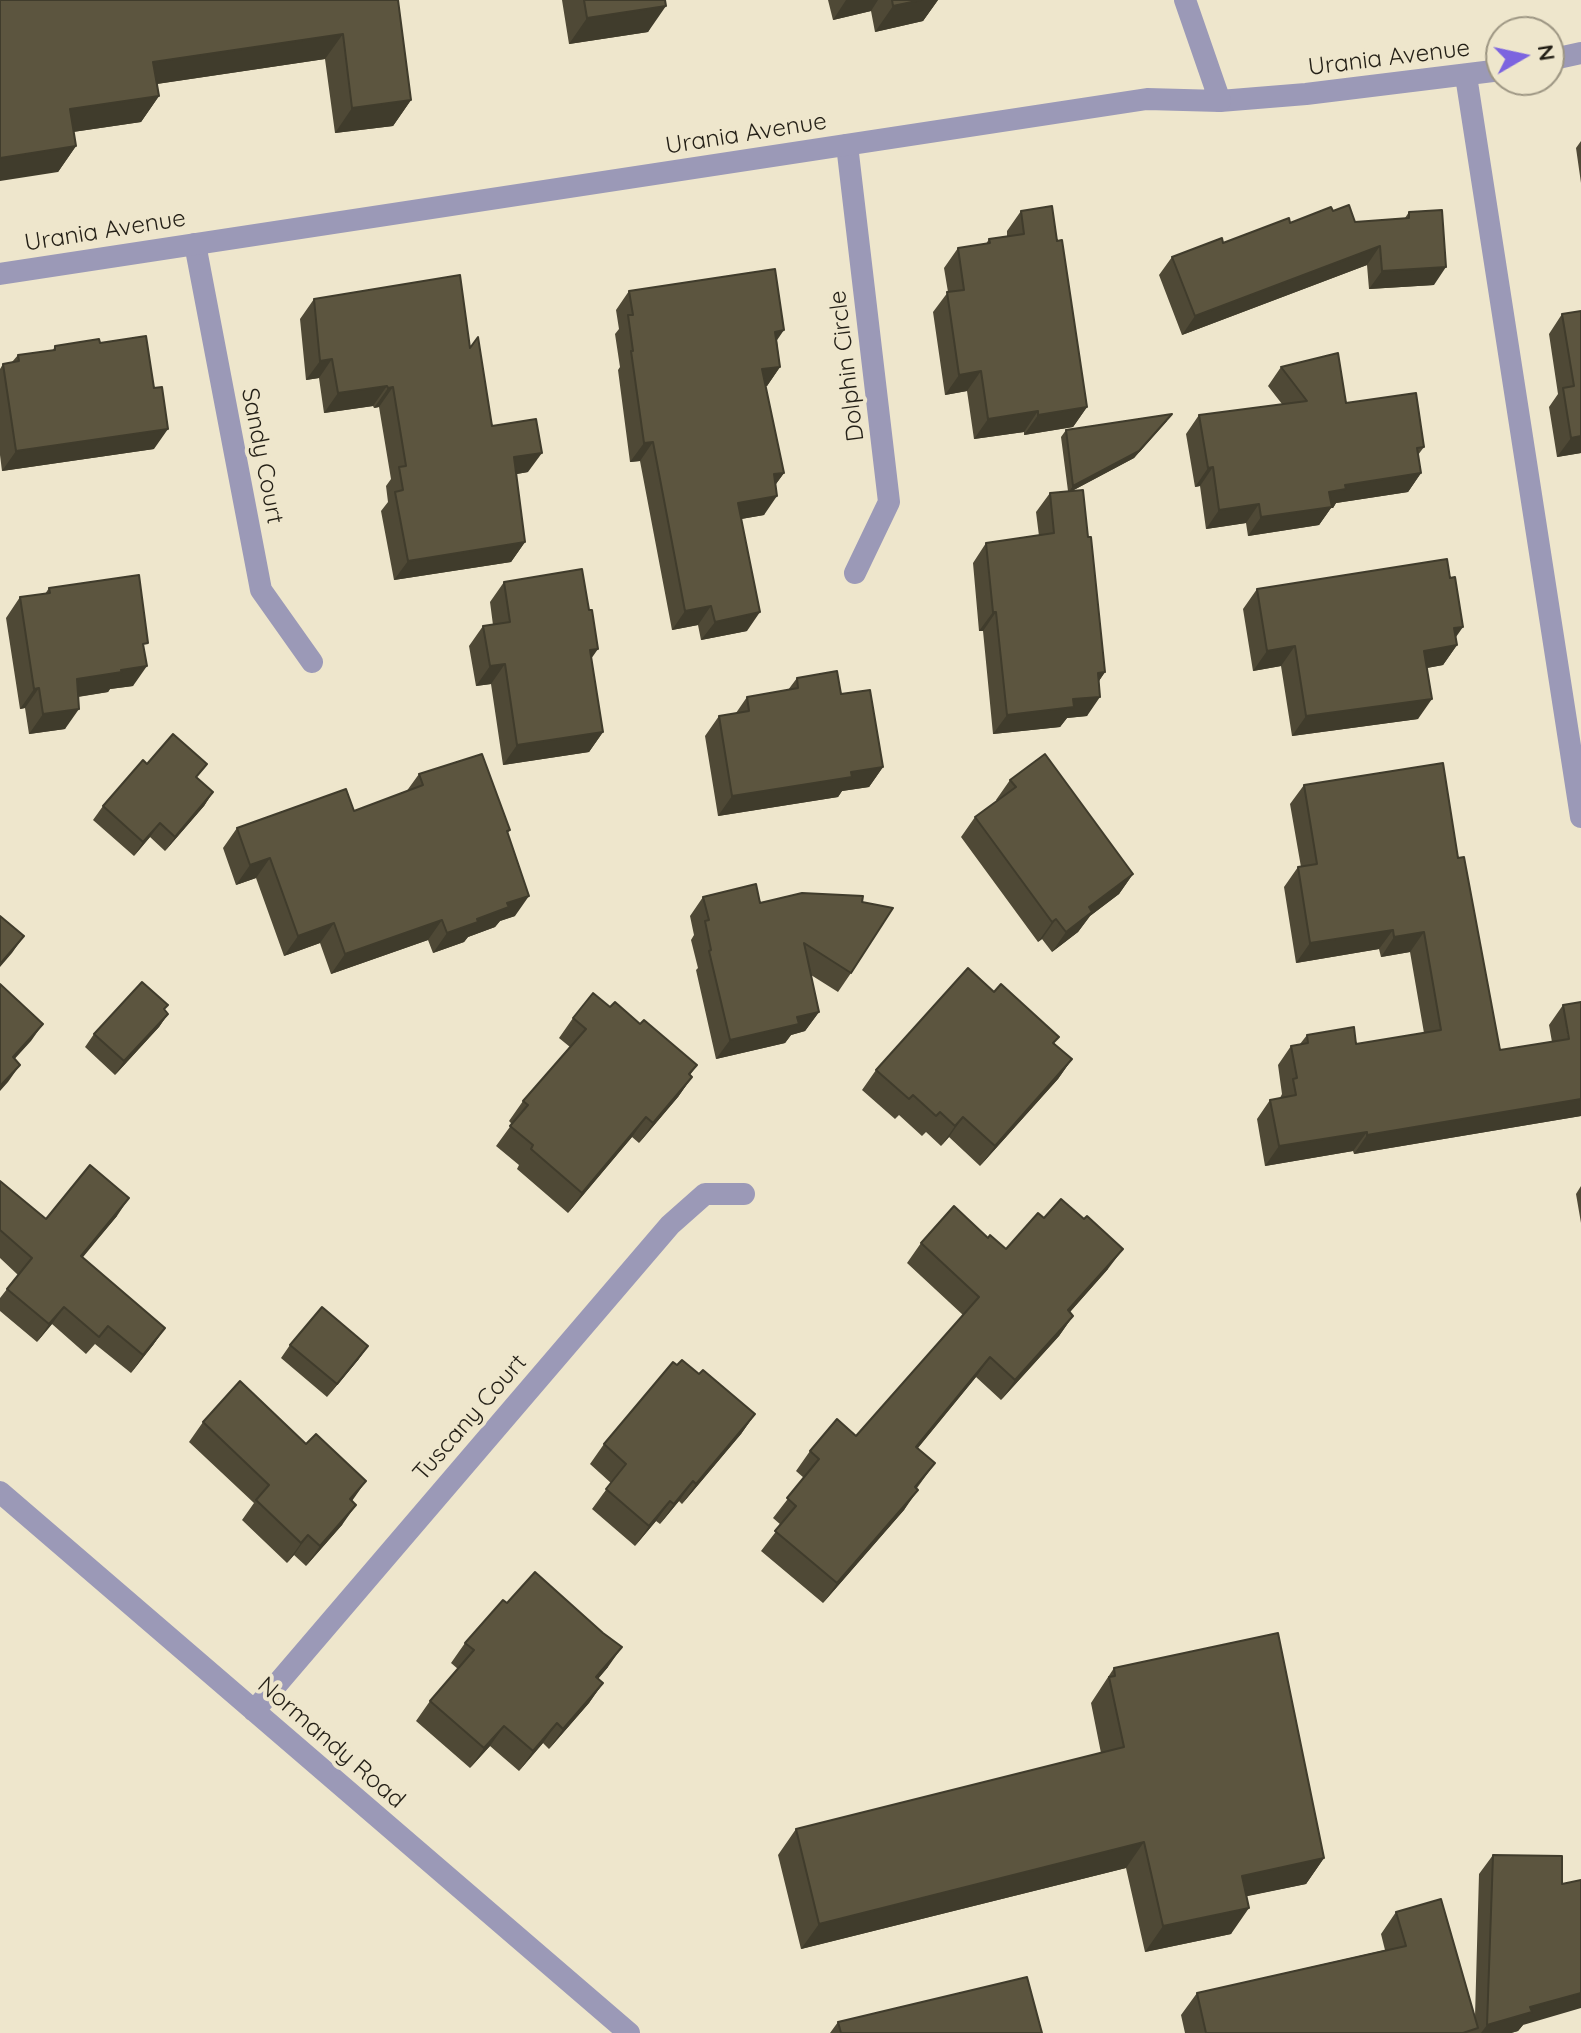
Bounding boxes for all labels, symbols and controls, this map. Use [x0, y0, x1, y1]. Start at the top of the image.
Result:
north arrow [1485, 16, 1565, 96]
street label: Urania Avenue [1306, 34, 1472, 82]
text: N [1532, 42, 1562, 63]
street label: Urania Avenue [663, 107, 829, 161]
street label: Urania Avenue [22, 204, 188, 258]
street label: Dolphin Circle [823, 289, 871, 443]
street label: Sandy Court [235, 386, 289, 526]
street label: Tuscany Court [407, 1349, 533, 1487]
street label: Normandy Road [251, 1671, 411, 1815]

